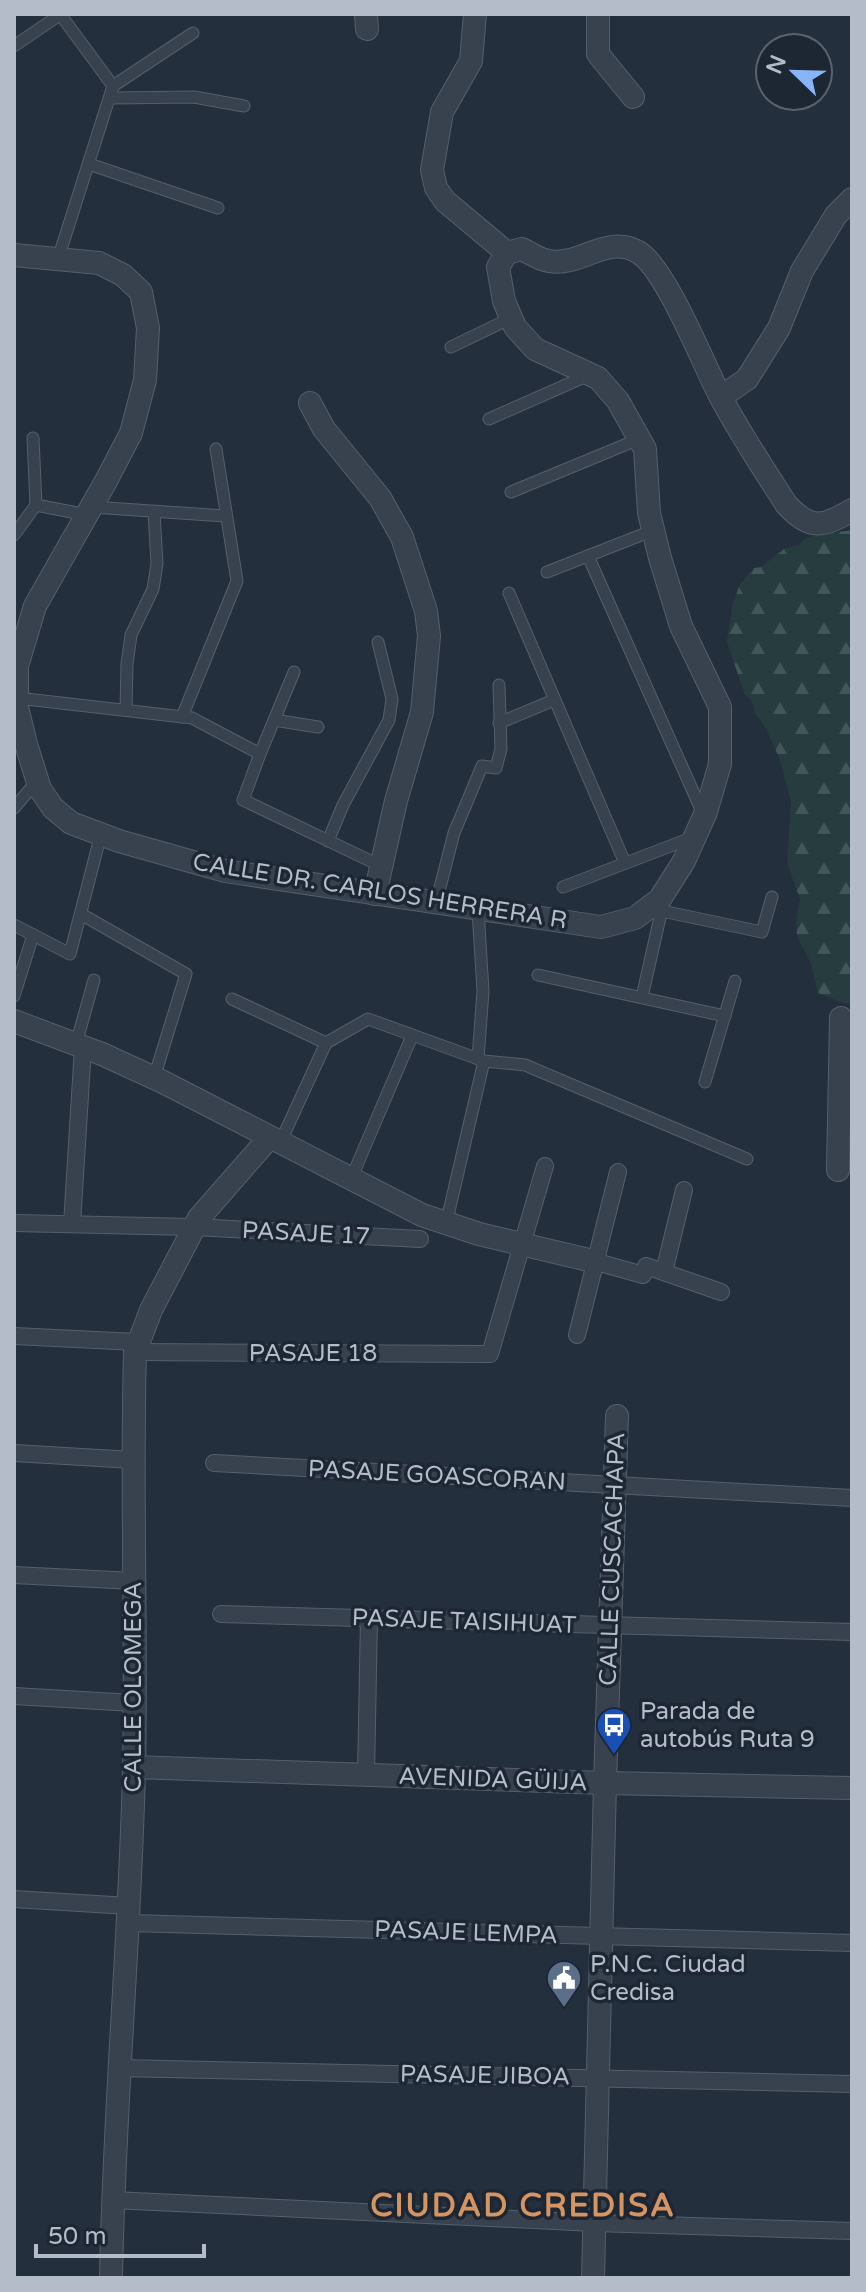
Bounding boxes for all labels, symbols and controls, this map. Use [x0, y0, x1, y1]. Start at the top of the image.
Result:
north arrow [754, 32, 834, 112]
text: N [761, 51, 792, 78]
street label: CALLE DR. CARLOS HERRERA R [191, 848, 569, 935]
street label: PASAJE 17 [241, 1216, 371, 1251]
street label: PASAJE 18 [249, 1339, 377, 1368]
street label: CALLE CUSCACHAPA [594, 1432, 631, 1686]
street label: PASAJE GOASCORAN [307, 1454, 567, 1497]
street label: CALLE OLOMEGA [119, 1582, 148, 1792]
street label: PASAJE TAISIHUAT [351, 1603, 577, 1640]
place label: Parada de autobús Ruta 9 [640, 1697, 815, 1754]
bus stop icon: Parada de autobús Ruta 9 [595, 1706, 633, 1756]
street label: AVENIDA GÜIJA [398, 1762, 588, 1797]
street label: PASAJE LEMPA [374, 1915, 558, 1950]
place label: P.N.C. Ciudad Credisa [590, 1950, 746, 2007]
public building icon: P.N.C. Ciudad Credisa [545, 1959, 583, 2009]
street label: PASAJE JIBOA [400, 2060, 570, 2091]
district label: CIUDAD CREDISA [370, 2187, 676, 2225]
scale bar [36, 2208, 204, 2258]
text: 50 m [48, 2222, 106, 2251]

